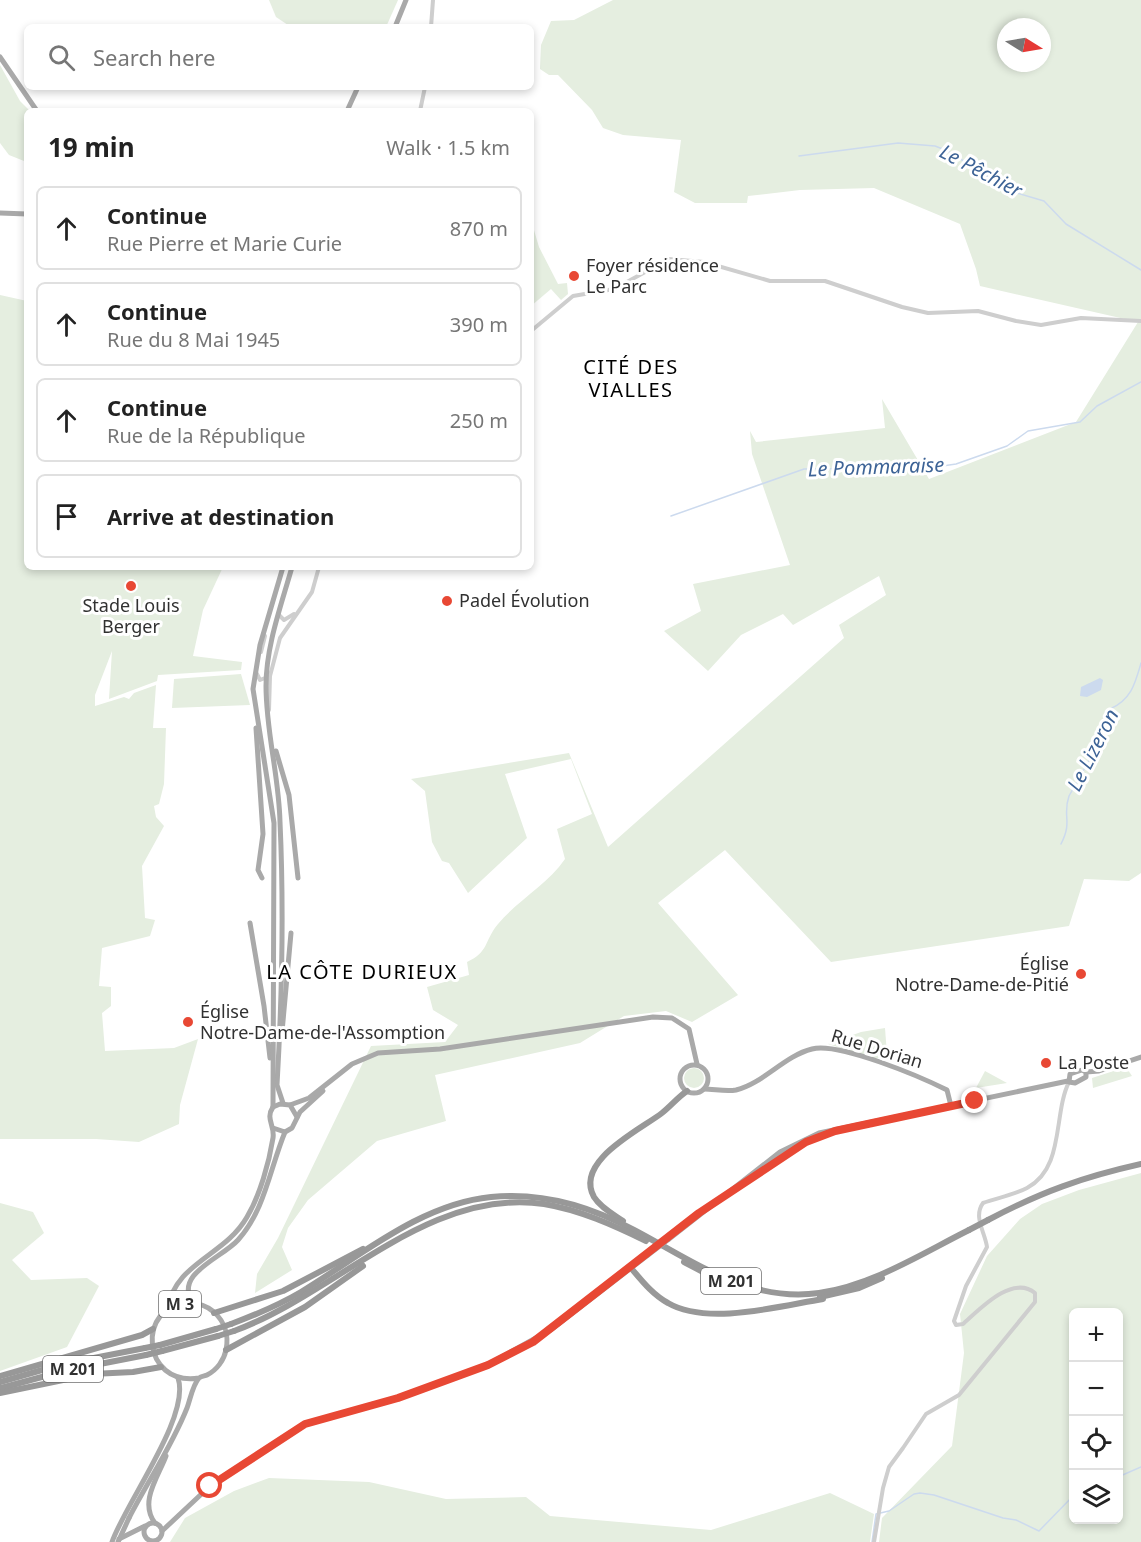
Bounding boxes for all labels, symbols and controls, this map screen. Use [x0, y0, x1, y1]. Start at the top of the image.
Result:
north arrow [997, 18, 1051, 72]
search box [24, 24, 534, 90]
icon: search [45, 41, 78, 74]
text: Search here [93, 42, 215, 72]
text: 19 min [48, 129, 135, 165]
text: Walk · 1.5 km [386, 134, 510, 161]
water label: Le Pêchier [935, 138, 1028, 204]
text: Continue [107, 200, 207, 230]
icon: ahead [50, 212, 83, 245]
text: 870 m [450, 215, 508, 242]
text: Rue Pierre et Marie Curie [107, 230, 342, 257]
place label: Foyer résidence Le Parc [586, 253, 719, 298]
marker: Foyer résidence Le Parc [567, 269, 581, 283]
text: Continue [107, 296, 207, 326]
icon: ahead [50, 308, 83, 341]
text: 390 m [450, 311, 508, 338]
text: Rue du 8 Mai 1945 [107, 326, 280, 353]
district label: CITÉ DES VIALLES [583, 353, 679, 403]
text: Continue [107, 392, 207, 422]
icon: ahead [50, 404, 83, 437]
text: 250 m [450, 407, 508, 434]
text: Rue de la République [107, 422, 306, 449]
water label: Le Pommaraise [807, 451, 945, 482]
icon: arrive [50, 500, 83, 533]
text: Arrive at destination [107, 501, 334, 531]
marker: Stade Louis Berger [124, 579, 138, 593]
place label: Padel Évolution [459, 588, 590, 612]
place label: Stade Louis Berger [82, 593, 180, 638]
marker: Padel Évolution [440, 594, 454, 608]
water label: Le Lizeron [1060, 704, 1125, 795]
place label: Église Notre-Dame-de-Pitié [895, 951, 1069, 996]
district label: LA CÔTE DURIEUX [266, 958, 458, 985]
marker: Église Notre-Dame-de-Pitié [1074, 967, 1088, 981]
place label: Église Notre-Dame-de-l'Assomption [200, 999, 445, 1044]
marker: Église Notre-Dame-de-l'Assomption [181, 1015, 195, 1029]
street label: Rue Dorian [829, 1023, 926, 1073]
place label: La Poste [1058, 1050, 1129, 1074]
marker: La Poste [1039, 1056, 1053, 1070]
route end [961, 1087, 987, 1113]
road number: M 201 [701, 1268, 761, 1294]
road number: M 3 [159, 1291, 201, 1317]
map controls [1069, 1308, 1123, 1524]
button: + [1069, 1308, 1123, 1362]
road number: M 201 [43, 1356, 103, 1382]
button: − [1069, 1362, 1123, 1416]
button: locate [1069, 1416, 1123, 1470]
button: layers [1069, 1470, 1123, 1524]
route start [196, 1472, 222, 1498]

